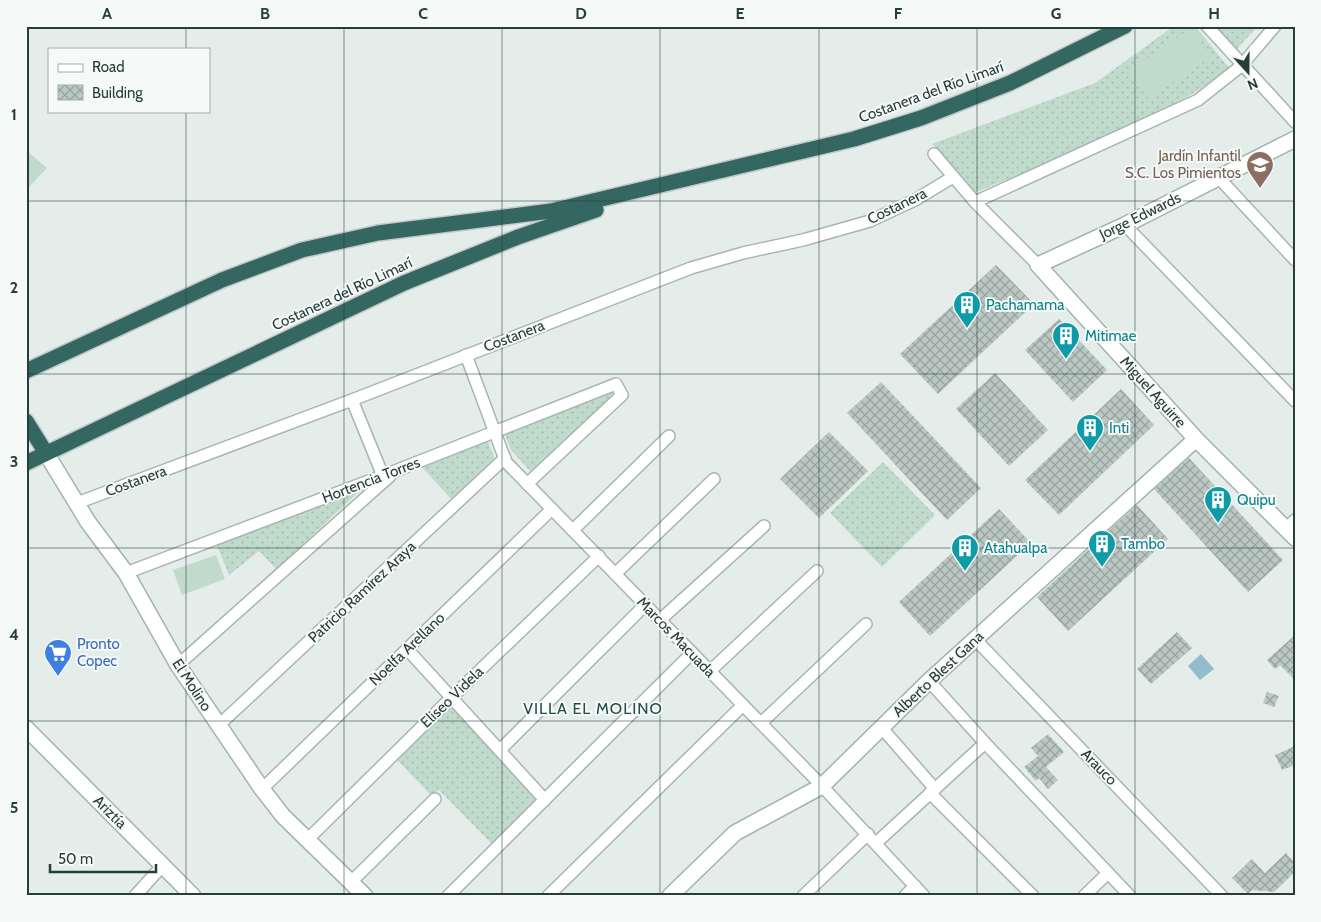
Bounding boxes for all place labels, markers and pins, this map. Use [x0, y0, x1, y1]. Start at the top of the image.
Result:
place label: Jardín Infantil S.C. Los Pimientos [1125, 147, 1241, 182]
school or university icon: Jardín Infantil S.C. Los Pimientos [1245, 150, 1275, 189]
building icon: Pachamama [952, 290, 982, 329]
place label: Pachamama [986, 296, 1065, 314]
building icon: Mitimae [1051, 321, 1081, 360]
place label: Mitimae [1085, 327, 1137, 345]
building icon: Inti [1075, 413, 1105, 452]
place label: Inti [1109, 419, 1129, 437]
building icon: Quipu [1203, 485, 1233, 524]
place label: Quipu [1237, 491, 1276, 509]
building icon: Tambo [1087, 529, 1117, 568]
building icon: Atahualpa [950, 533, 980, 572]
place label: Tambo [1121, 535, 1165, 553]
place label: Atahualpa [984, 539, 1048, 557]
place label: Pronto Copec [77, 635, 120, 670]
supermarket icon: Pronto Copec [43, 638, 73, 677]

